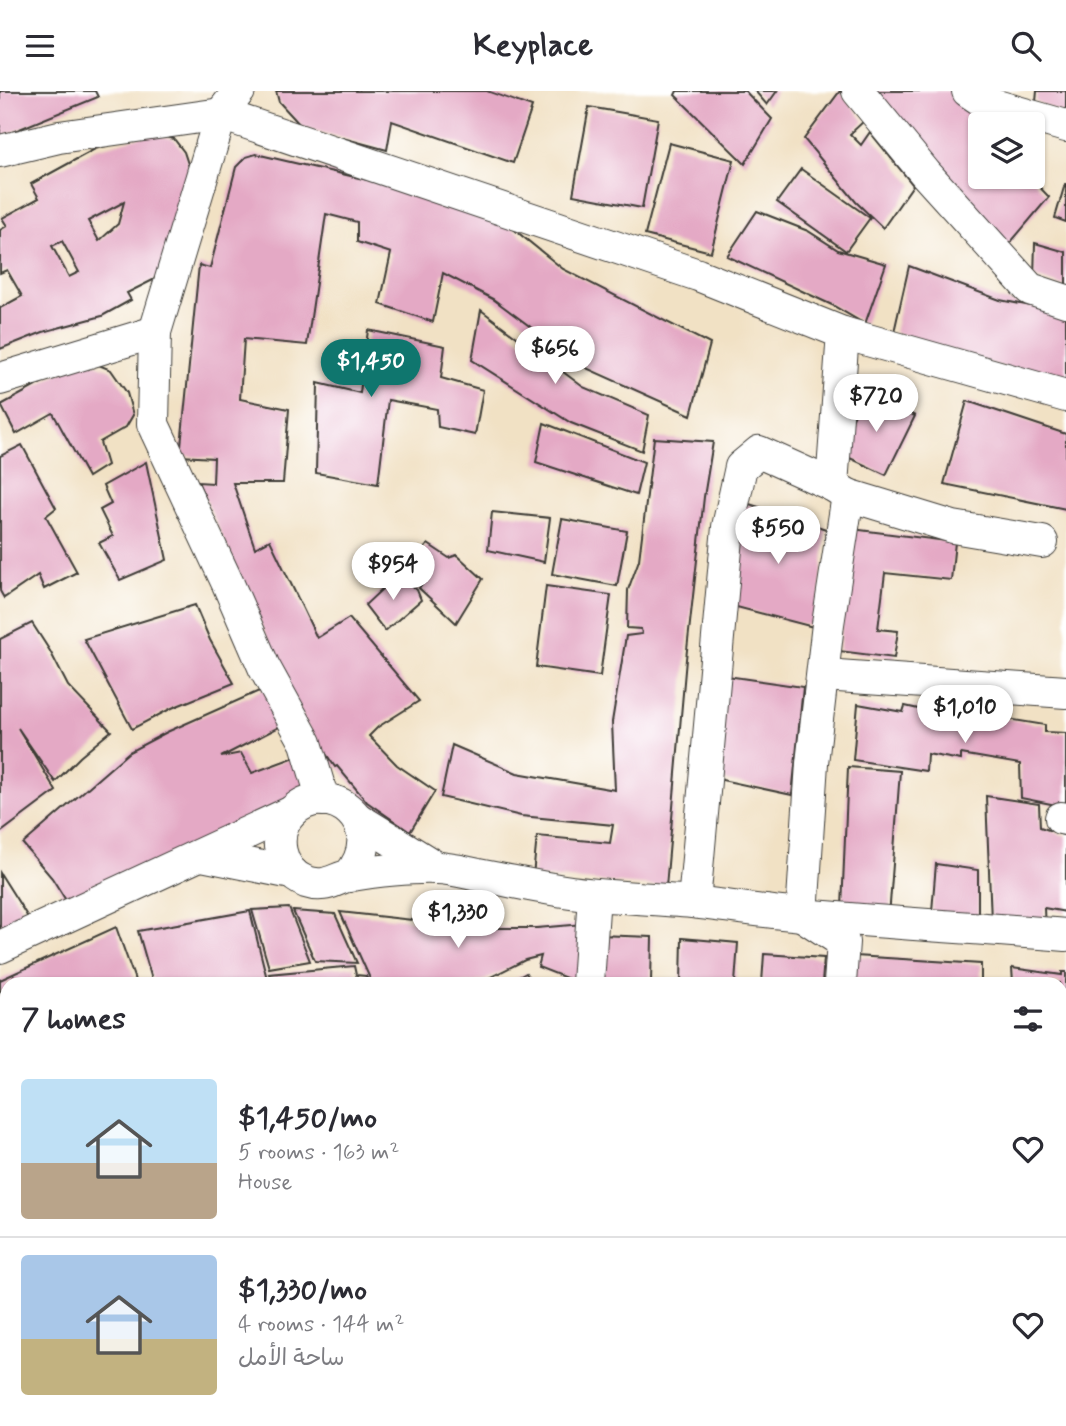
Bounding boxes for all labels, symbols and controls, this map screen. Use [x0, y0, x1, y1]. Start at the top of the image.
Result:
text: Keyplace [473, 25, 593, 67]
icon: menu [21, 27, 59, 65]
icon: search [1007, 27, 1045, 65]
map controls [968, 112, 1045, 189]
button: layers [968, 112, 1045, 189]
pin: $656 [514, 327, 596, 386]
text: $656 [531, 334, 579, 364]
pin: $1,450 [314, 339, 428, 399]
text: $1,450 [337, 347, 405, 377]
pin: $720 [835, 375, 917, 434]
text: $720 [849, 382, 903, 412]
pin: $550 [737, 507, 819, 566]
text: $550 [751, 514, 805, 544]
pin: $954 [352, 543, 434, 602]
text: $954 [368, 550, 418, 580]
pin: $1,010 [908, 685, 1022, 745]
text: $1,010 [933, 693, 997, 723]
pin: $1,330 [401, 891, 515, 950]
text: $1,330 [428, 898, 488, 928]
text: 7 homes [21, 1000, 126, 1039]
icon: filters [1009, 1000, 1047, 1038]
text: $1,450/mo [238, 1099, 377, 1138]
icon: home [77, 1107, 161, 1191]
icon: heart [1009, 1130, 1047, 1168]
text: 5 rooms · 163 m² [238, 1138, 400, 1168]
text: House [238, 1168, 292, 1198]
text: $1,330/mo [238, 1271, 367, 1310]
icon: home [77, 1283, 161, 1367]
icon: heart [1009, 1306, 1047, 1344]
text: 4 rooms · 144 m² [238, 1310, 405, 1340]
text: ساحة الأمل [238, 1344, 345, 1374]

